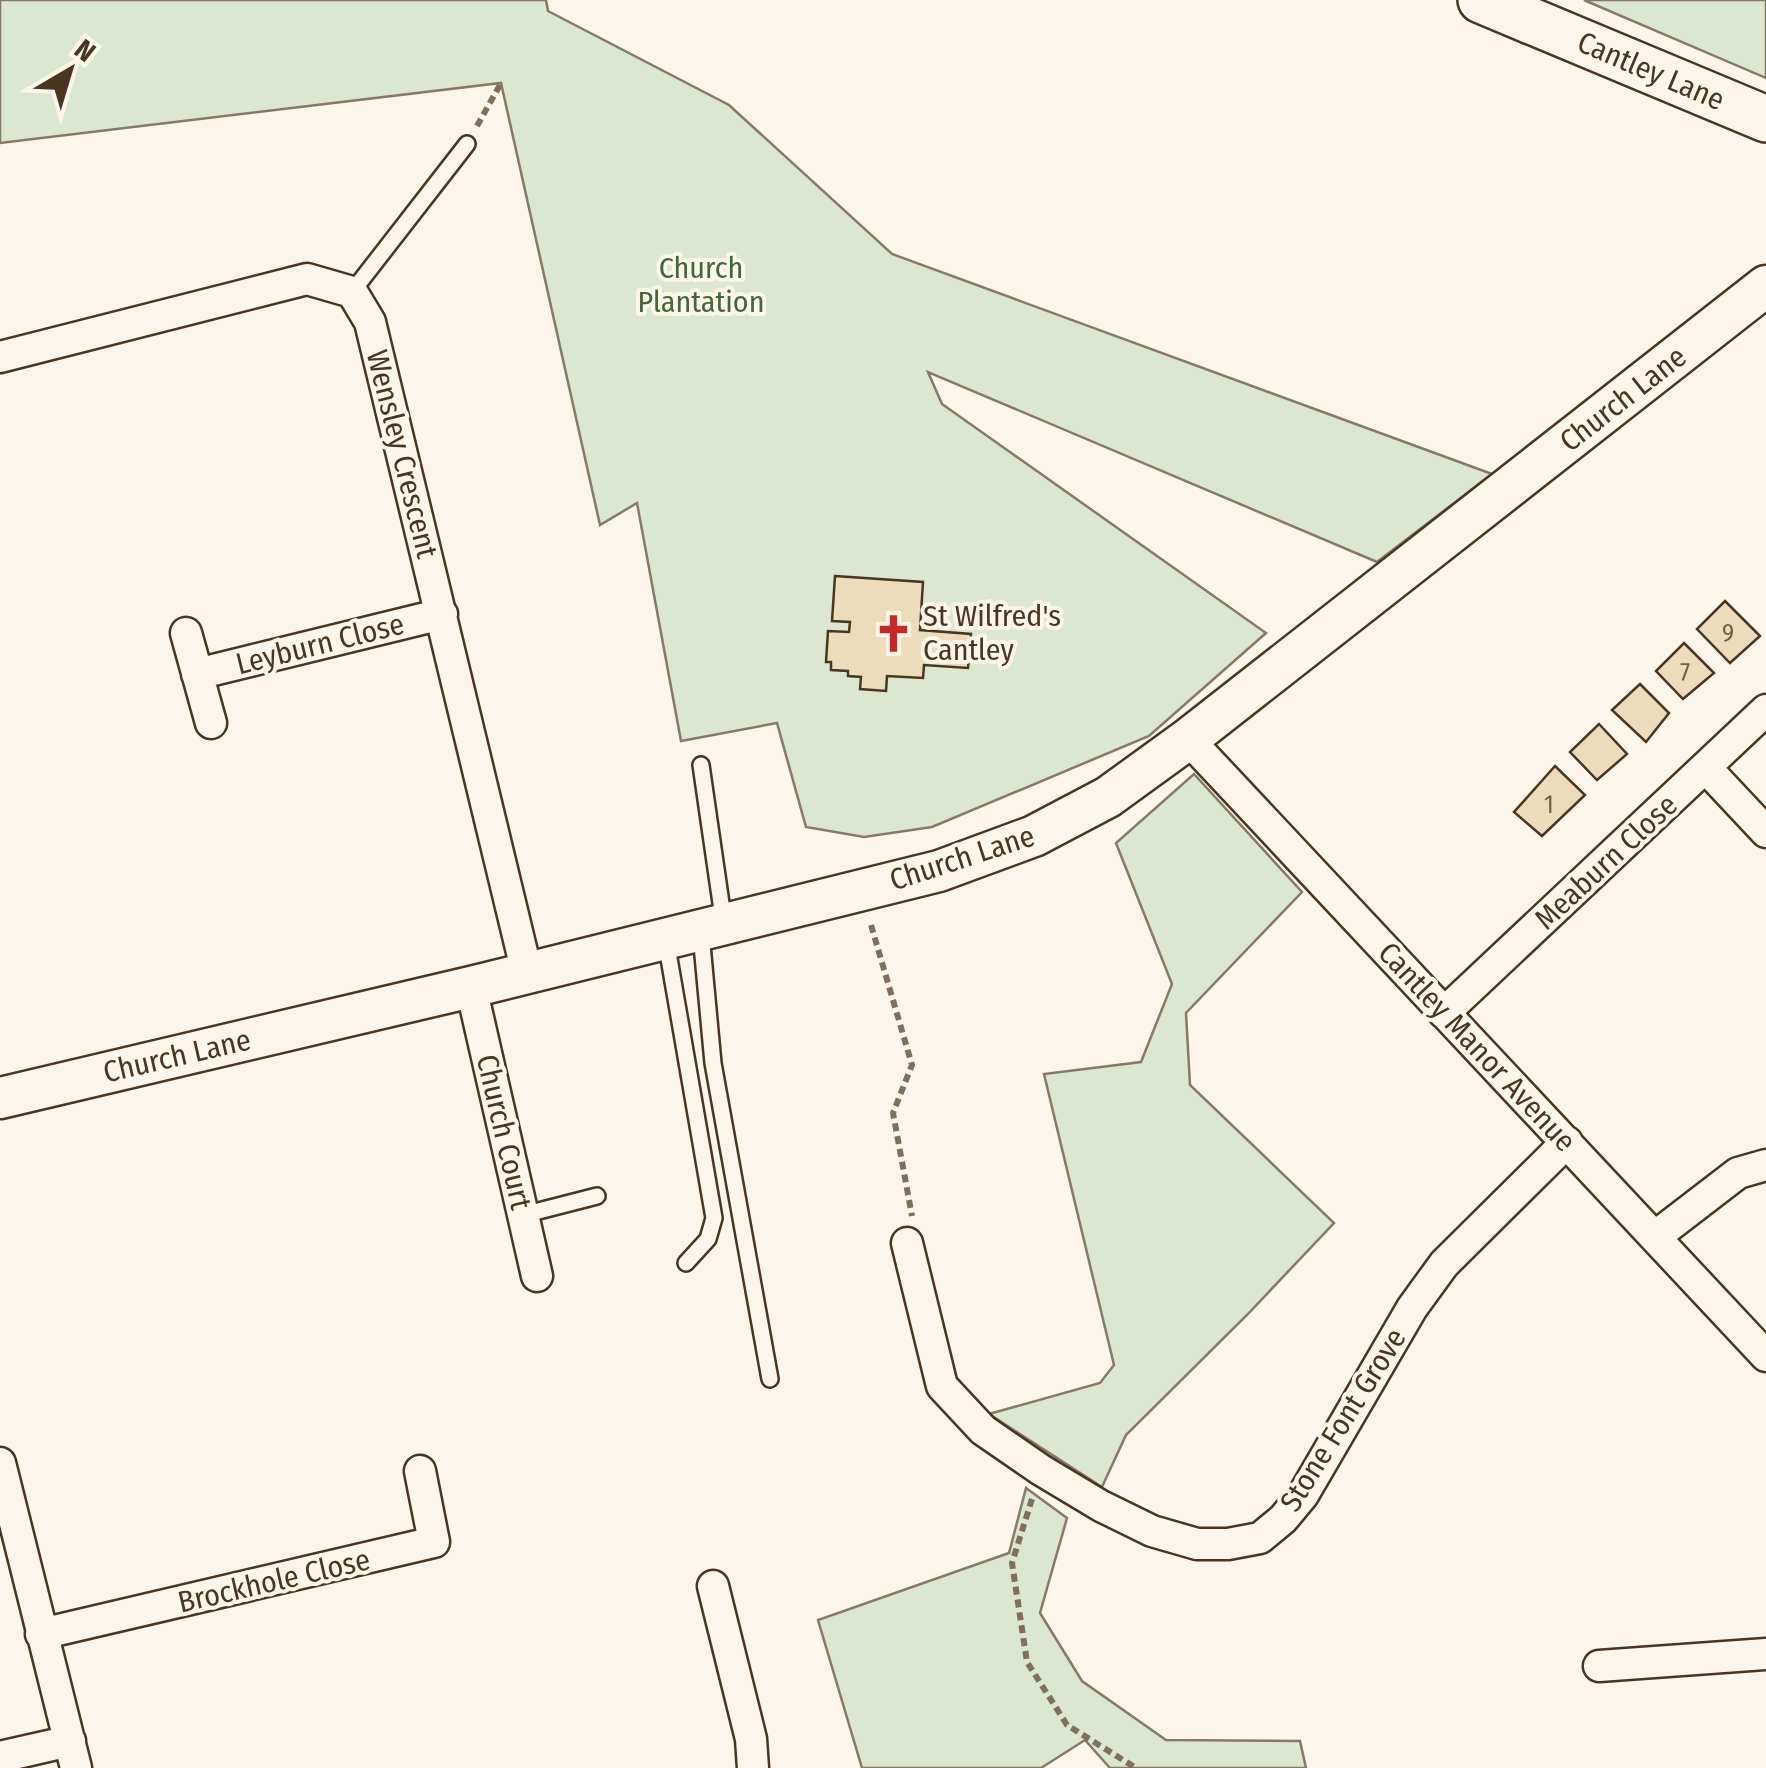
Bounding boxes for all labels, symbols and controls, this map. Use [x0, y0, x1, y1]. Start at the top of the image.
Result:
north arrow [20, 20, 120, 120]
street label: Cantley Lane [1572, 24, 1730, 118]
text: N [68, 33, 102, 69]
park label: Church Plantation [638, 250, 764, 320]
street label: Church Lane [1553, 339, 1693, 459]
street label: Wensley Crescent [359, 346, 445, 562]
place label: St Wilfred's Cantley [923, 598, 1061, 668]
street label: Leyburn Close [232, 606, 408, 682]
church icon: St Wilfred's Cantley [872, 612, 914, 654]
house number: 9 [1722, 619, 1734, 649]
house number: 7 [1680, 658, 1690, 688]
street label: Meaburn Close [1527, 787, 1685, 937]
house number: 1 [1544, 790, 1554, 820]
street label: Church Lane [885, 818, 1039, 898]
street label: Cantley Manor Avenue [1371, 935, 1583, 1159]
street label: Church Lane [100, 1022, 254, 1090]
street label: Church Court [469, 1051, 539, 1213]
street label: Stone Font Grove [1272, 1322, 1414, 1518]
street label: Brockhole Close [174, 1541, 374, 1621]

